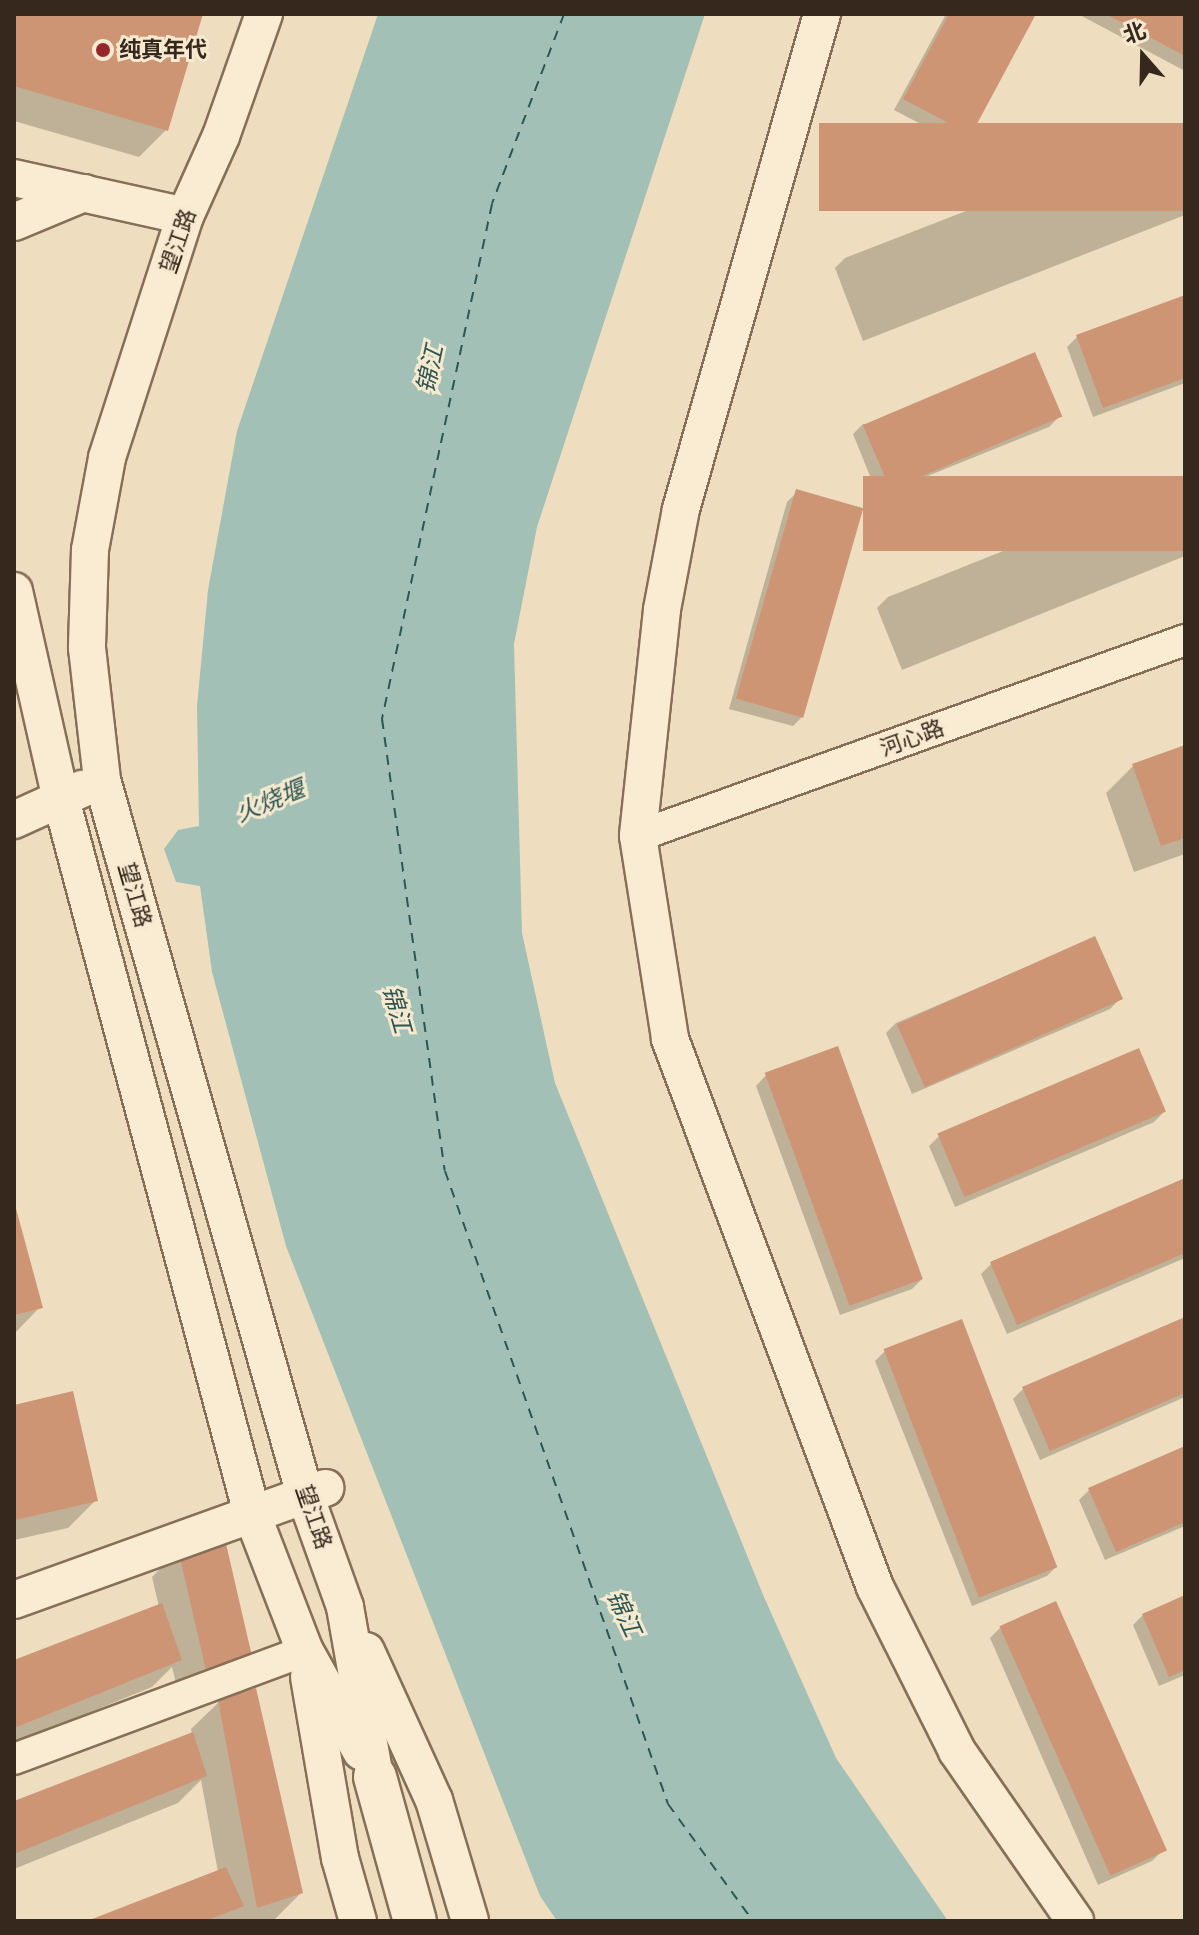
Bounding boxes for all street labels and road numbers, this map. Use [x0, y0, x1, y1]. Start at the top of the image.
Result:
street label: 望江路 [155, 206, 201, 276]
street label: 河心路 [876, 714, 948, 762]
street label: 望江路 [113, 860, 157, 930]
street label: 望江路 [291, 1482, 337, 1552]

